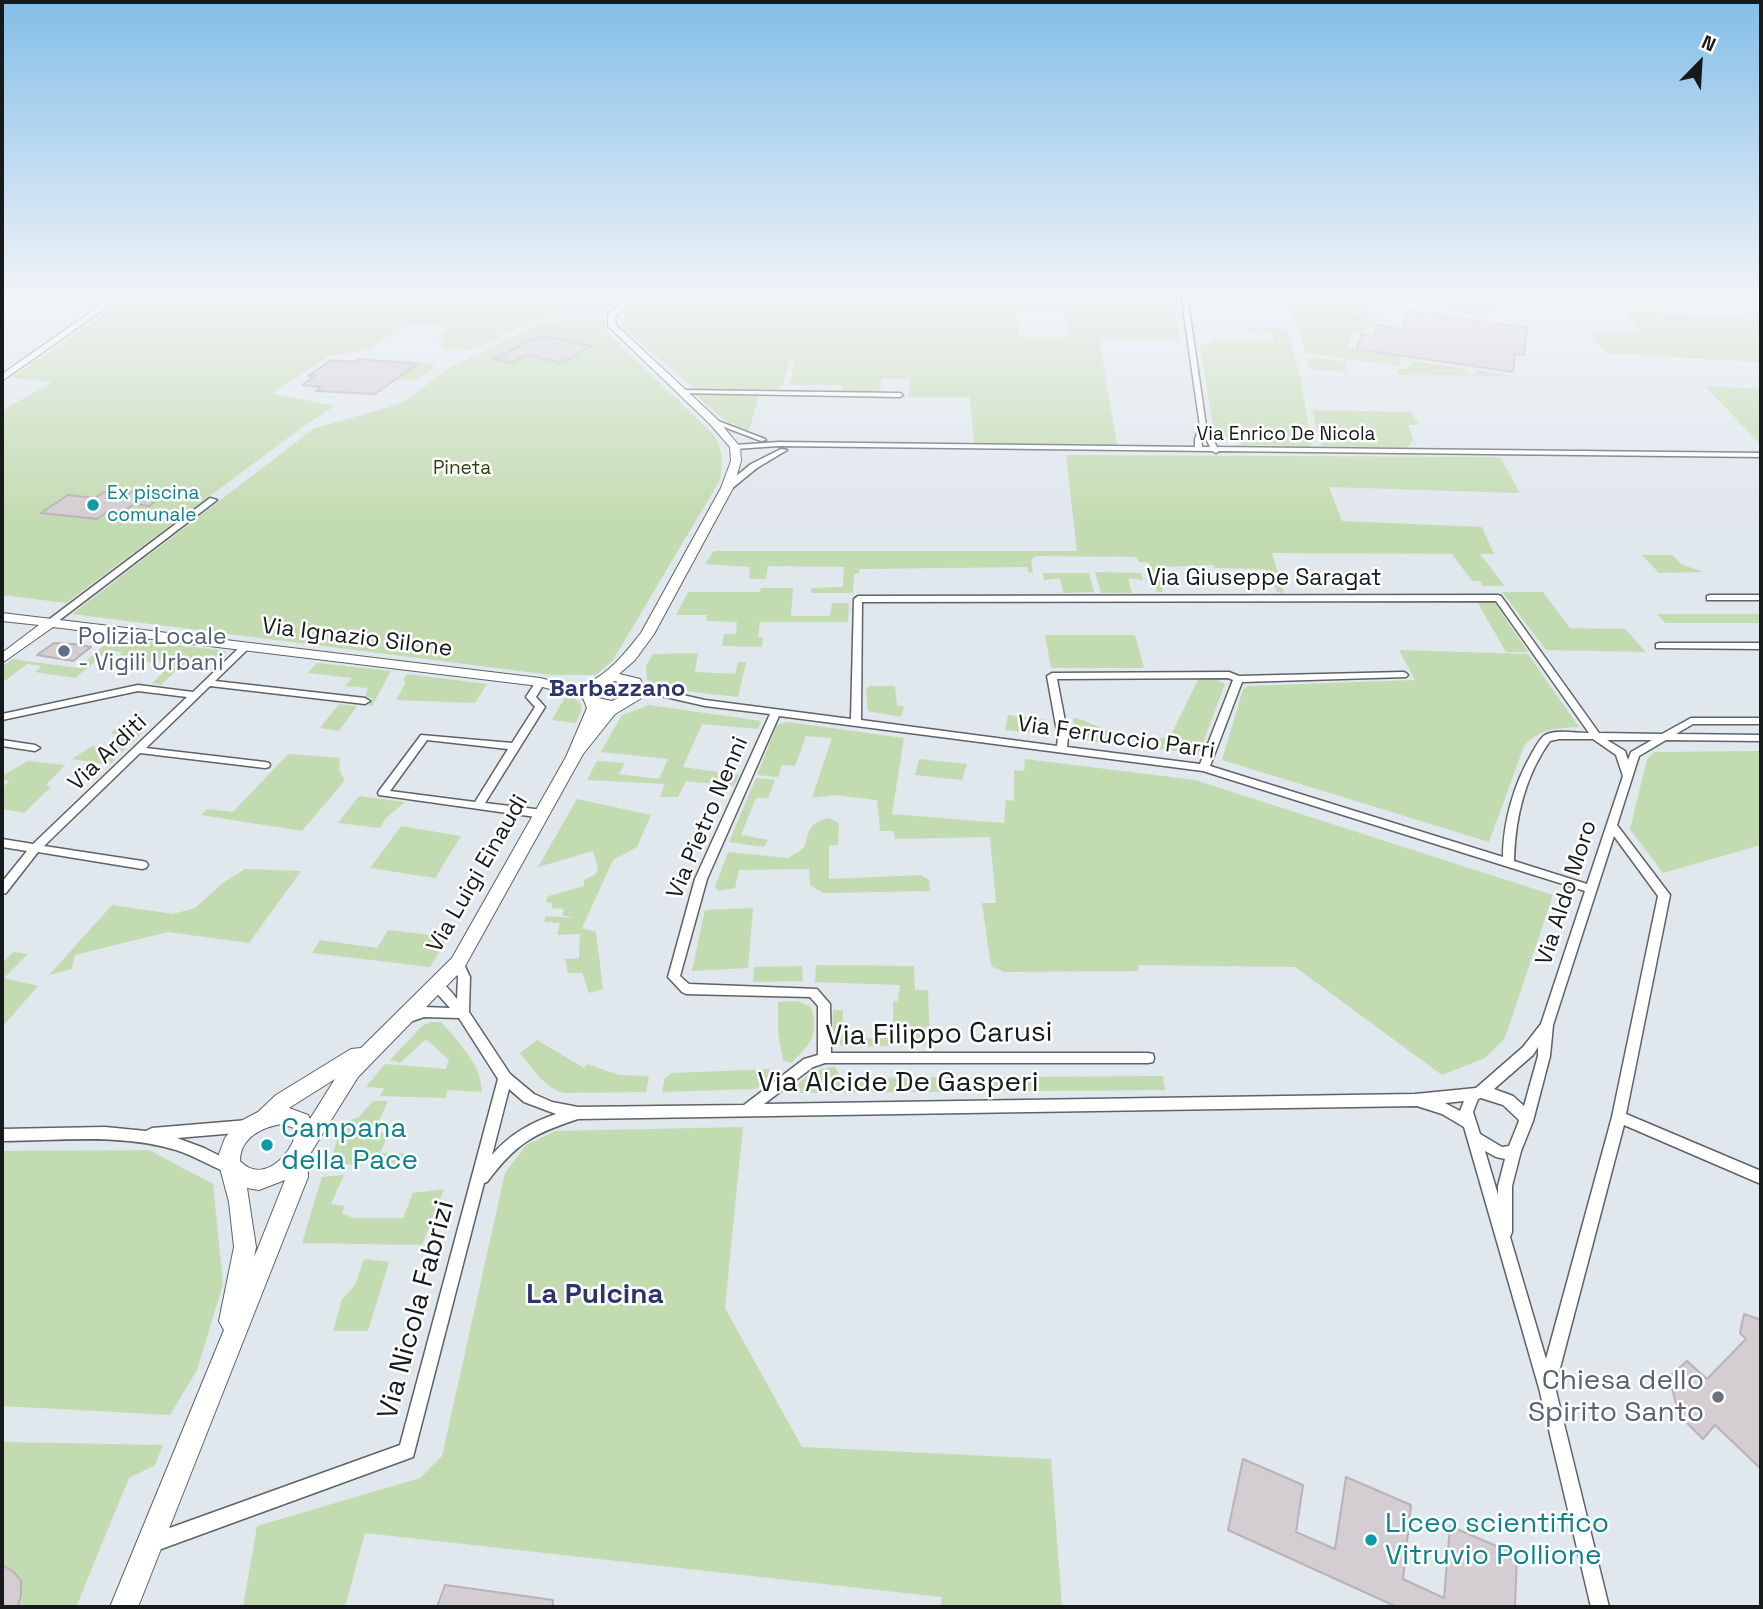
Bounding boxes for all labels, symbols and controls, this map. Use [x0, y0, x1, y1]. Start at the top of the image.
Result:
north arrow [1665, 28, 1735, 98]
text: N [1698, 29, 1720, 57]
street label: Via Enrico De Nicola [1196, 424, 1376, 446]
park label: Pineta [433, 458, 491, 480]
place label: Ex piscina comunale [107, 483, 199, 527]
marker: Ex piscina comunale [85, 497, 101, 513]
street label: Via Giuseppe Saragat [1146, 565, 1382, 593]
street label: Via Ignazio Silone [260, 613, 454, 663]
place label: Polizia Locale - Vigili Urbani [78, 624, 227, 678]
marker: Polizia Locale - Vigili Urbani [56, 643, 72, 659]
district label: Barbazzano [549, 675, 685, 703]
street label: Via Arditi [63, 709, 153, 797]
street label: Via Ferruccio Parri [1015, 710, 1217, 766]
street label: Via Pietro Nenni [661, 733, 755, 903]
street label: Via Luigi Einaudi [422, 790, 534, 958]
street label: Via Aldo Moro [1531, 817, 1603, 969]
street label: Via Filippo Carusi [825, 1016, 1053, 1054]
street label: Via Alcide De Gasperi [758, 1066, 1038, 1100]
place label: Campana della Pace [281, 1112, 418, 1178]
marker: Campana della Pace [259, 1137, 275, 1153]
street label: Via Nicola Fabrizi [372, 1197, 462, 1423]
district label: La Pulcina [526, 1278, 664, 1312]
place label: Chiesa dello Spirito Santo [1528, 1364, 1704, 1430]
marker: Chiesa dello Spirito Santo [1710, 1389, 1726, 1405]
place label: Liceo scientifico Vitruvio Pollione [1385, 1507, 1609, 1573]
marker: Liceo scientifico Vitruvio Pollione [1363, 1532, 1379, 1548]

